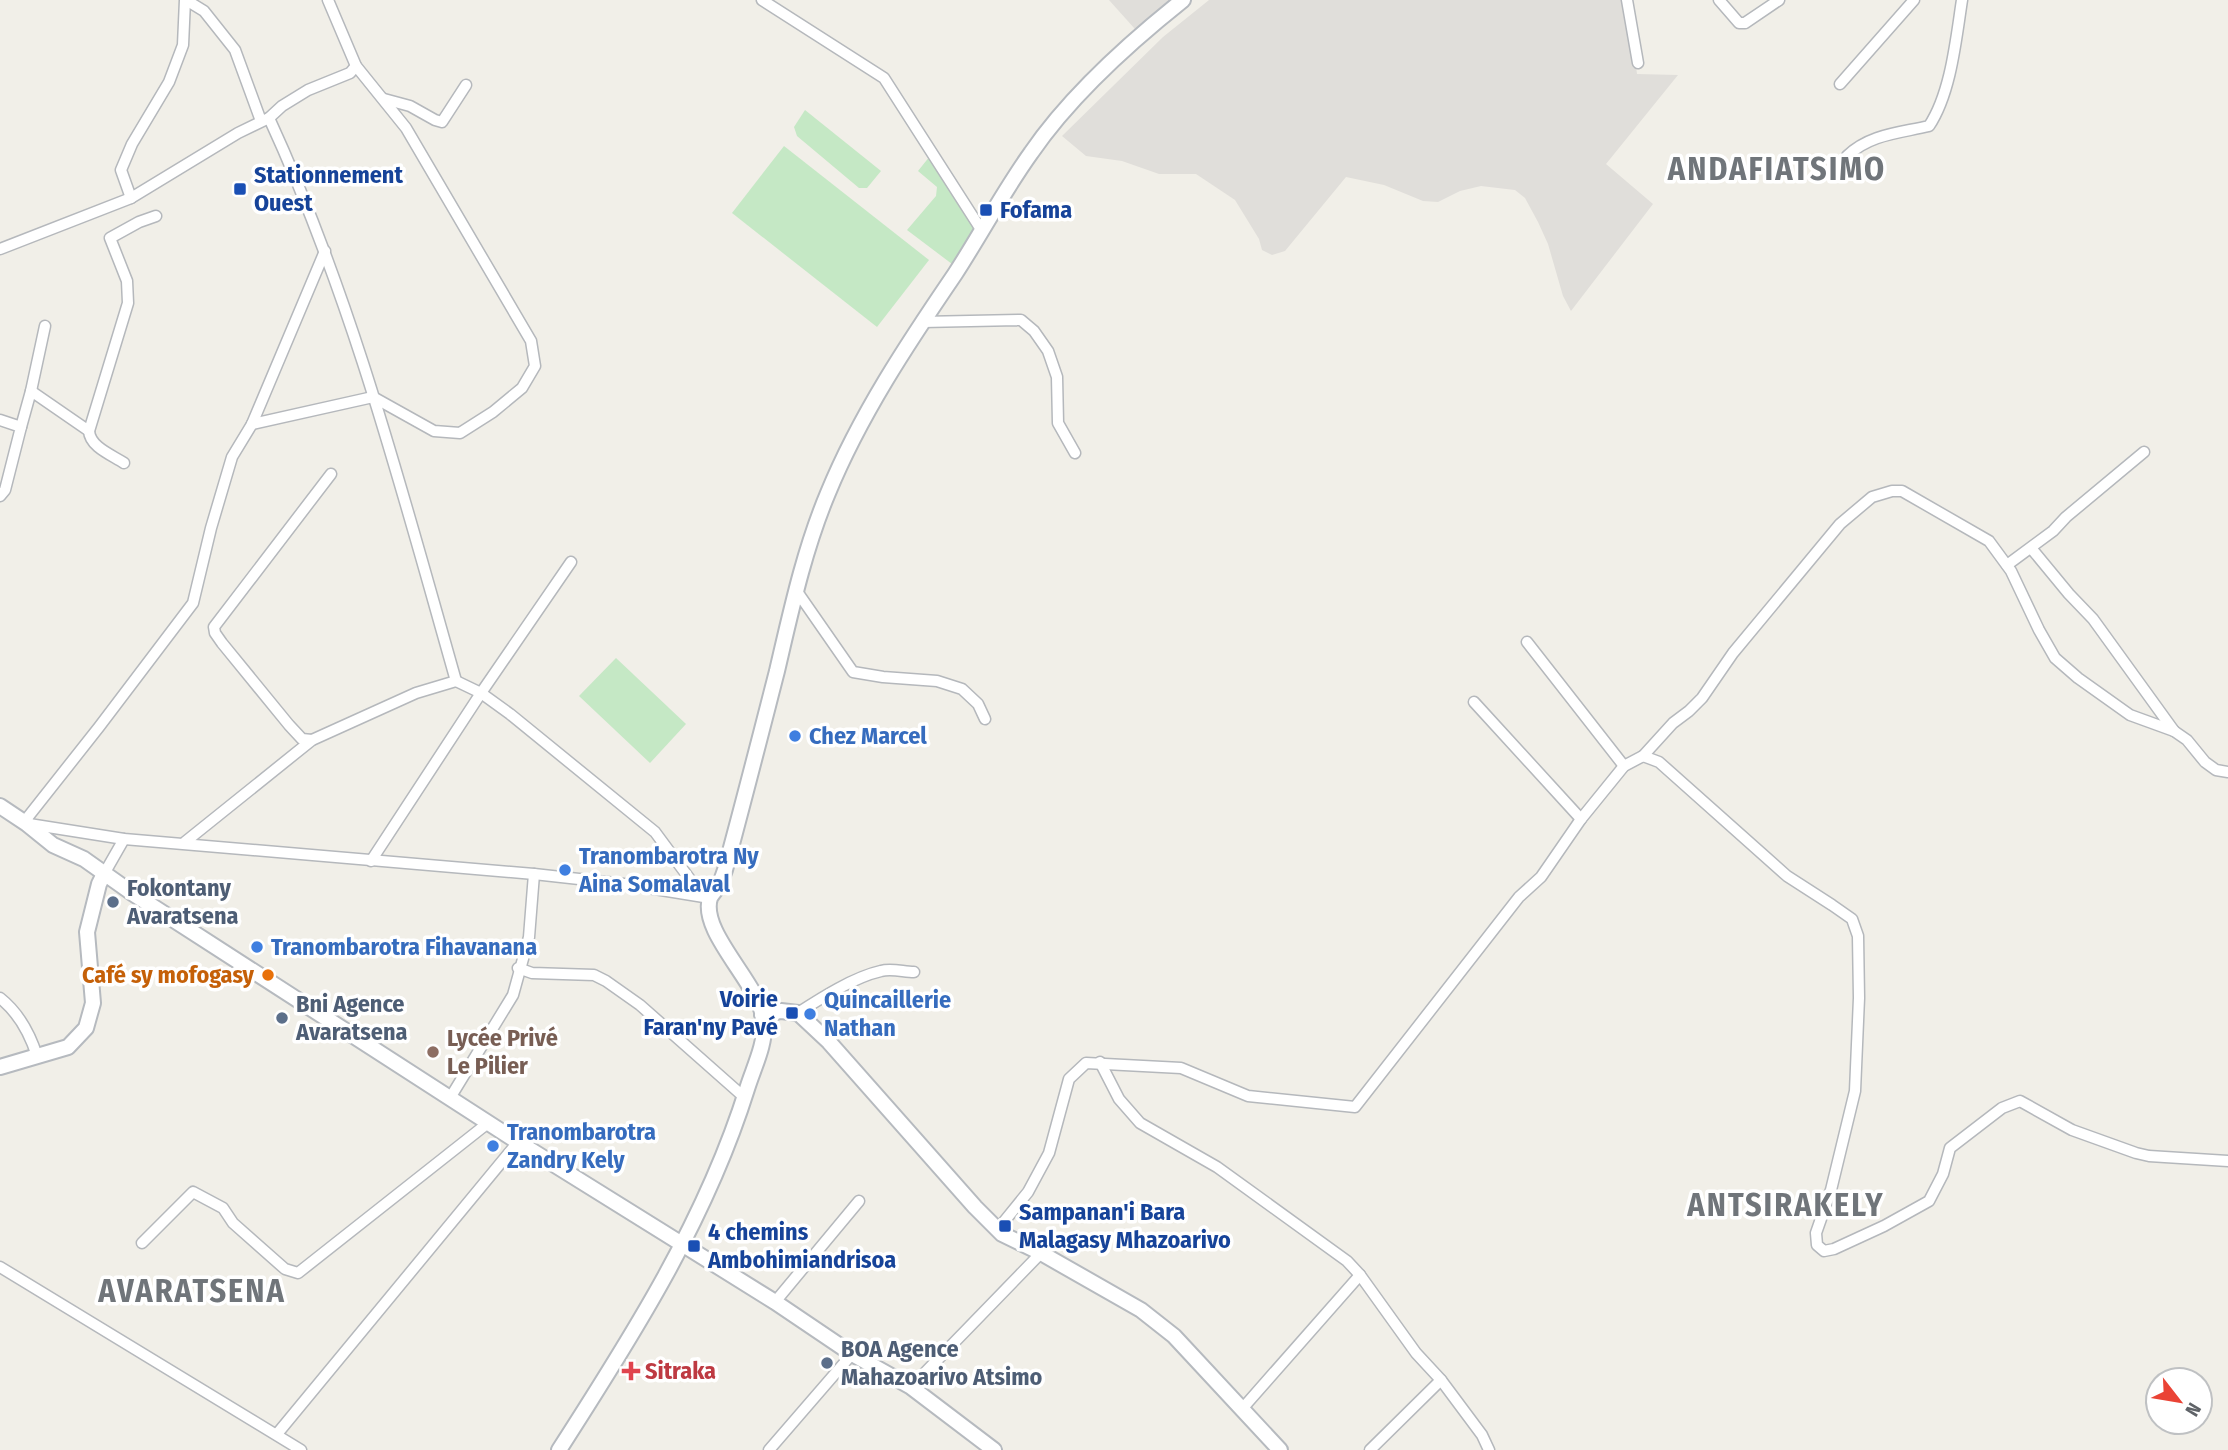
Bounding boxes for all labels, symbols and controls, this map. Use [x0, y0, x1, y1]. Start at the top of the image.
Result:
district label: ANDAFIATSIMO [1667, 150, 1886, 188]
place label: Stationnement Ouest [254, 161, 403, 217]
marker: Stationnement Ouest [232, 181, 248, 197]
place label: Fofama [1000, 196, 1072, 224]
marker: Fofama [978, 202, 994, 218]
place label: Chez Marcel [809, 722, 927, 750]
marker: Chez Marcel [787, 728, 803, 744]
place label: Tranombarotra Ny Aina Somalaval [578, 842, 759, 898]
marker: Tranombarotra Ny Aina Somalaval [557, 862, 573, 878]
place label: Fokontany Avaratsena [126, 874, 239, 930]
marker: Fokontany Avaratsena [105, 894, 121, 910]
place label: Tranombarotra Fihavanana [271, 933, 537, 961]
marker: Tranombarotra Fihavanana [249, 939, 265, 955]
place label: Café sy mofogasy [82, 961, 255, 989]
marker: Café sy mofogasy [260, 967, 276, 983]
place label: Voirie Faran'ny Pavé [644, 985, 778, 1041]
place label: Quincaillerie Nathan [824, 986, 951, 1042]
place label: Bni Agence Avaratsena [295, 990, 408, 1046]
marker: Voirie Faran'ny Pavé [784, 1005, 800, 1021]
marker: Quincaillerie Nathan [802, 1006, 818, 1022]
marker: Bni Agence Avaratsena [274, 1010, 290, 1026]
place label: Lycée Privé Le Pilier [447, 1024, 558, 1080]
marker: Lycée Privé Le Pilier [425, 1044, 441, 1060]
place label: Tranombarotra Zandry Kely [507, 1118, 656, 1174]
marker: Tranombarotra Zandry Kely [485, 1138, 501, 1154]
district label: ANTSIRAKELY [1686, 1186, 1885, 1224]
place label: Sampanan'i Bara Malagasy Mhazoarivo [1019, 1198, 1231, 1254]
place label: 4 chemins Ambohimiandrisoa [707, 1218, 896, 1274]
marker: Sampanan'i Bara Malagasy Mhazoarivo [997, 1218, 1013, 1234]
marker: 4 chemins Ambohimiandrisoa [686, 1238, 702, 1254]
district label: AVARATSENA [97, 1272, 286, 1310]
place label: BOA Agence Mahazoarivo Atsimo [841, 1335, 1042, 1391]
marker: BOA Agence Mahazoarivo Atsimo [819, 1355, 835, 1371]
place label: Sitraka [645, 1357, 716, 1385]
marker: Sitraka [623, 1363, 639, 1379]
north arrow [2144, 1366, 2214, 1436]
text: N [2180, 1399, 2206, 1420]

